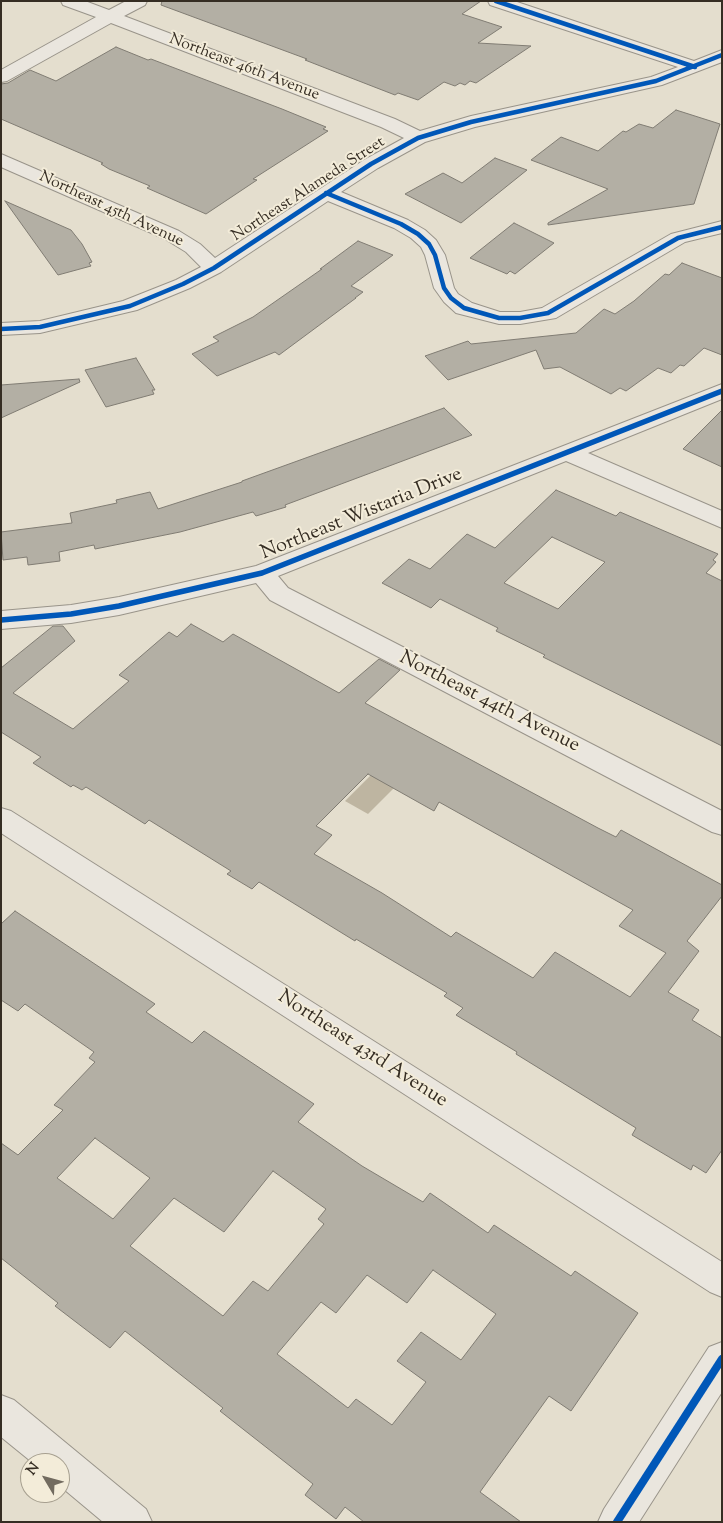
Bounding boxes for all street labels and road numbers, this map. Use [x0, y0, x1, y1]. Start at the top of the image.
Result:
street label: Northeast 46th Avenue [166, 30, 322, 106]
street label: Northeast Alameda Street [229, 133, 389, 247]
street label: Northeast 45th Avenue [36, 168, 186, 252]
street label: Northeast Wistaria Drive [258, 464, 466, 566]
street label: Northeast 44th Avenue [395, 647, 583, 759]
street label: Northeast 43rd Avenue [272, 986, 452, 1114]

